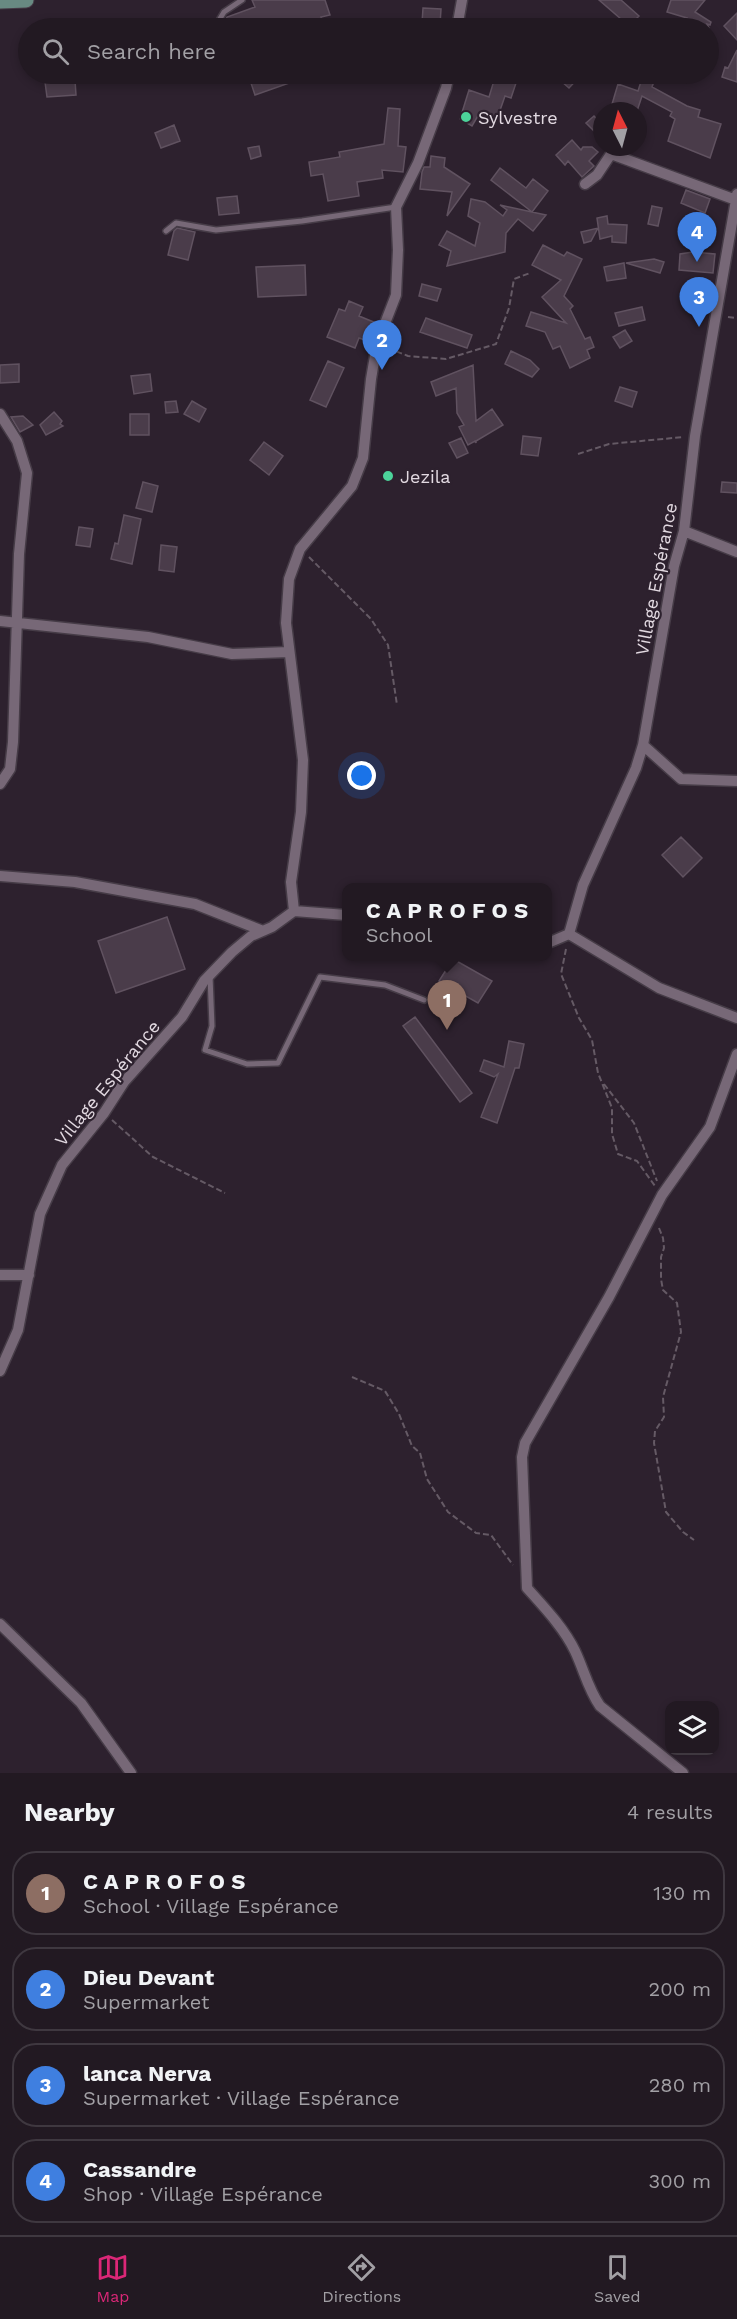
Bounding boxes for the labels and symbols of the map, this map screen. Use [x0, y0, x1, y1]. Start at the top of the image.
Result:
north arrow [593, 102, 647, 156]
place label: Sylvestre [478, 107, 558, 128]
marker: Sylvestre [459, 110, 473, 124]
pin: 4 [678, 212, 716, 262]
pin: 3 [680, 278, 718, 327]
pin: 2 [362, 320, 401, 370]
place label: Jezila [400, 466, 451, 487]
marker: Jezila [381, 469, 395, 483]
street label: Village Espérance [631, 501, 681, 657]
your location [347, 761, 376, 790]
pin: 1 [428, 980, 466, 1030]
street label: Village Espérance [50, 1016, 164, 1150]

